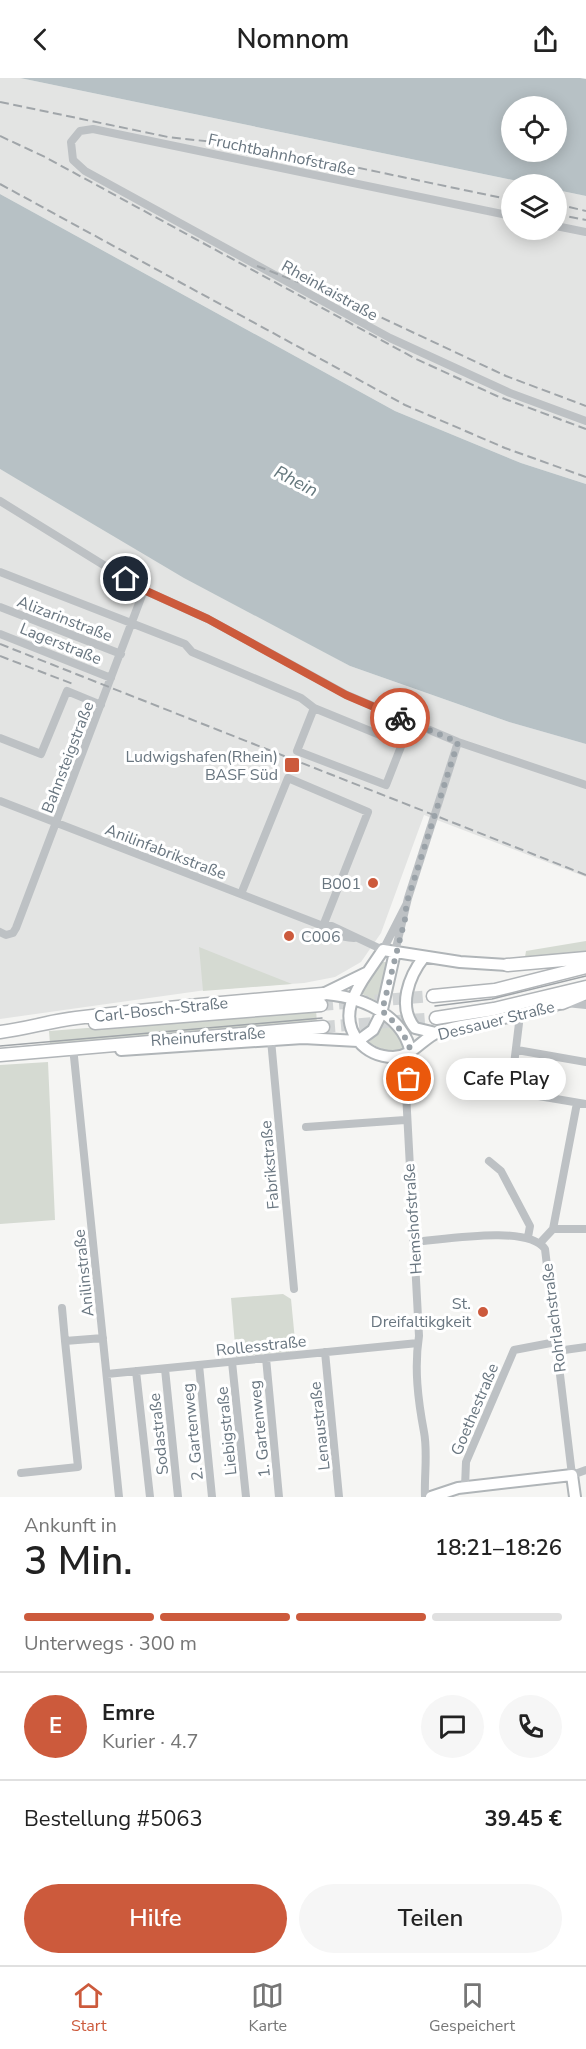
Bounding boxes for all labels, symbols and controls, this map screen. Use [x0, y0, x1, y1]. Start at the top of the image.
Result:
text: Nomnom [237, 21, 349, 58]
icon: back [24, 23, 57, 56]
icon: share [529, 23, 562, 56]
map controls [501, 96, 567, 240]
button: locate [501, 96, 567, 162]
street label: Fruchtbahnhofstraße [206, 129, 358, 181]
button: layers [501, 174, 567, 240]
street label: Rheinkaistraße [277, 255, 382, 326]
water label: Rhein [270, 460, 322, 502]
pin [100, 553, 151, 604]
icon: home [109, 562, 142, 595]
street label: Alizarinstraße [14, 591, 115, 647]
street label: Lagerstraße [16, 618, 105, 670]
courier [370, 688, 430, 748]
street label: Bahnsteigstraße [37, 698, 99, 816]
icon: bike [384, 702, 417, 735]
place label: Ludwigshafen(Rhein) BASF Süd [125, 746, 278, 786]
marker: Ludwigshafen(Rhein) BASF Süd [283, 756, 301, 774]
street label: Anilinfabrikstraße [102, 819, 229, 885]
place label: B001 [321, 873, 361, 895]
marker: B001 [366, 876, 380, 890]
place label: C006 [301, 926, 341, 948]
marker: C006 [282, 929, 296, 943]
street label: Carl-Bosch-Straße [93, 992, 229, 1028]
street label: Dessauer Straße [436, 996, 557, 1046]
street label: Rheinuferstraße [150, 1022, 266, 1052]
pin [383, 1053, 434, 1104]
callout: Cafe Play [445, 1058, 565, 1100]
icon: bag [392, 1062, 425, 1095]
text: Cafe Play [463, 1065, 549, 1092]
street label: Fabrikstraße [255, 1119, 285, 1210]
street label: Hemshofstraße [398, 1163, 428, 1275]
street label: Anilinstraße [68, 1228, 100, 1318]
street label: Rohrlachstraße [536, 1262, 572, 1374]
place label: St. Dreifaltikgkeit [371, 1293, 471, 1333]
marker: St. Dreifaltikgkeit [476, 1305, 490, 1319]
street label: Rollesstraße [215, 1330, 307, 1362]
street label: Goethestraße [446, 1360, 504, 1459]
street label: 1. Gartenweg [244, 1379, 276, 1479]
street label: Lenaustraße [304, 1380, 336, 1471]
street label: 2. Gartenweg [177, 1382, 209, 1482]
street label: Liebigstraße [211, 1385, 243, 1476]
street label: Sodastraße [144, 1392, 174, 1476]
text: Ankunft in [24, 1512, 117, 1539]
text: 18:21–18:26 [435, 1533, 562, 1563]
text: 3 Min. [24, 1535, 132, 1588]
text: Unterwegs · 300 m [24, 1630, 197, 1657]
button: chat [421, 1695, 484, 1758]
button: phone [499, 1695, 562, 1758]
text: Emre [102, 1698, 155, 1728]
text: E [49, 1711, 62, 1741]
text: Kurier · 4.7 [102, 1728, 199, 1755]
text: Bestellung #5063 [24, 1804, 203, 1834]
text: 39.45 € [485, 1804, 562, 1834]
button: Hilfe [24, 1884, 287, 1953]
button: Teilen [299, 1884, 562, 1953]
tab: Start [71, 1979, 107, 2037]
tab: Karte [248, 1979, 287, 2037]
tab: Gespeichert [429, 1979, 515, 2037]

